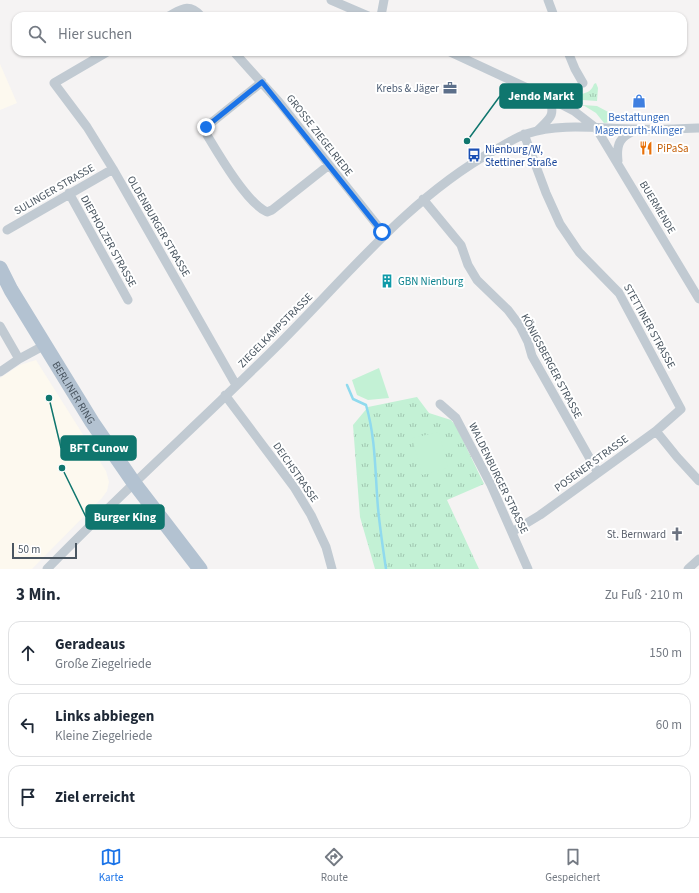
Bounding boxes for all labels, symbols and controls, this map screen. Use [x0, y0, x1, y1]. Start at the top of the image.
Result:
search box [12, 12, 687, 56]
icon: search [26, 23, 48, 45]
text: Hier suchen [58, 24, 132, 45]
office icon: Krebs & Jäger [442, 80, 458, 96]
place label: Krebs & Jäger [376, 81, 439, 96]
callout: Jendo Markt [500, 84, 582, 108]
text: Jendo Markt [508, 88, 574, 105]
street label: GROSSE ZIEGELRIEDE [283, 91, 356, 179]
shop icon: Bestattungen Magercurth-Klinger [631, 93, 647, 109]
place label: Bestattungen Magercurth-Klinger [595, 110, 683, 138]
route end [197, 118, 215, 136]
restaurant icon: PiPaSa [638, 140, 654, 156]
place label: PiPaSa [657, 141, 689, 156]
place label: Nienburg/W, Stettiner Straße [485, 142, 558, 170]
bus stop icon: Nienburg/W, Stettiner Straße [466, 147, 482, 163]
street label: SULINGER STRASSE [11, 160, 97, 219]
street label: OLDENBURGER STRASSE [123, 173, 194, 280]
street label: BUERMENDE [636, 178, 679, 237]
street label: DIEPHOLZER STRASSE [77, 193, 140, 290]
route start [373, 223, 391, 241]
building icon: GBN Nienburg [379, 273, 395, 289]
place label: GBN Nienburg [398, 274, 464, 289]
street label: STETTINER STRASSE [620, 281, 679, 371]
street label: ZIEGELKAMPSTRASSE [235, 290, 316, 371]
street label: KÖNIGSBERGER STRASSE [518, 311, 586, 422]
street label: BERLINER RING [49, 359, 99, 427]
street label: WALDENBURGER STRASSE [465, 420, 532, 536]
street label: POSENER STRASSE [551, 431, 631, 495]
callout: BFT Cunow [61, 436, 136, 460]
street label: DEICHSTRASSE [269, 439, 322, 505]
text: BFT Cunow [69, 440, 129, 457]
callout: Burger King [86, 505, 164, 529]
text: Burger King [94, 509, 157, 526]
church icon: St. Bernward [669, 526, 685, 542]
place label: St. Bernward [607, 527, 666, 542]
scale bar [12, 541, 77, 560]
text: 50 m [18, 542, 40, 557]
text: 3 Min. [16, 583, 61, 607]
text: Zu Fuß · 210 m [605, 586, 683, 604]
text: Geradeaus [55, 634, 125, 655]
icon: ahead [17, 642, 39, 664]
text: 150 m [649, 644, 682, 662]
text: Große Ziegelriede [55, 655, 151, 673]
text: Links abbiegen [55, 706, 154, 727]
icon: left [17, 714, 39, 736]
text: 60 m [656, 716, 682, 734]
text: Kleine Ziegelriede [55, 727, 152, 745]
icon: arrive [17, 786, 39, 808]
text: Ziel erreicht [55, 787, 135, 808]
tab: Karte [99, 846, 123, 885]
tab: Route [321, 846, 348, 885]
tab: Gespeichert [545, 846, 600, 885]

